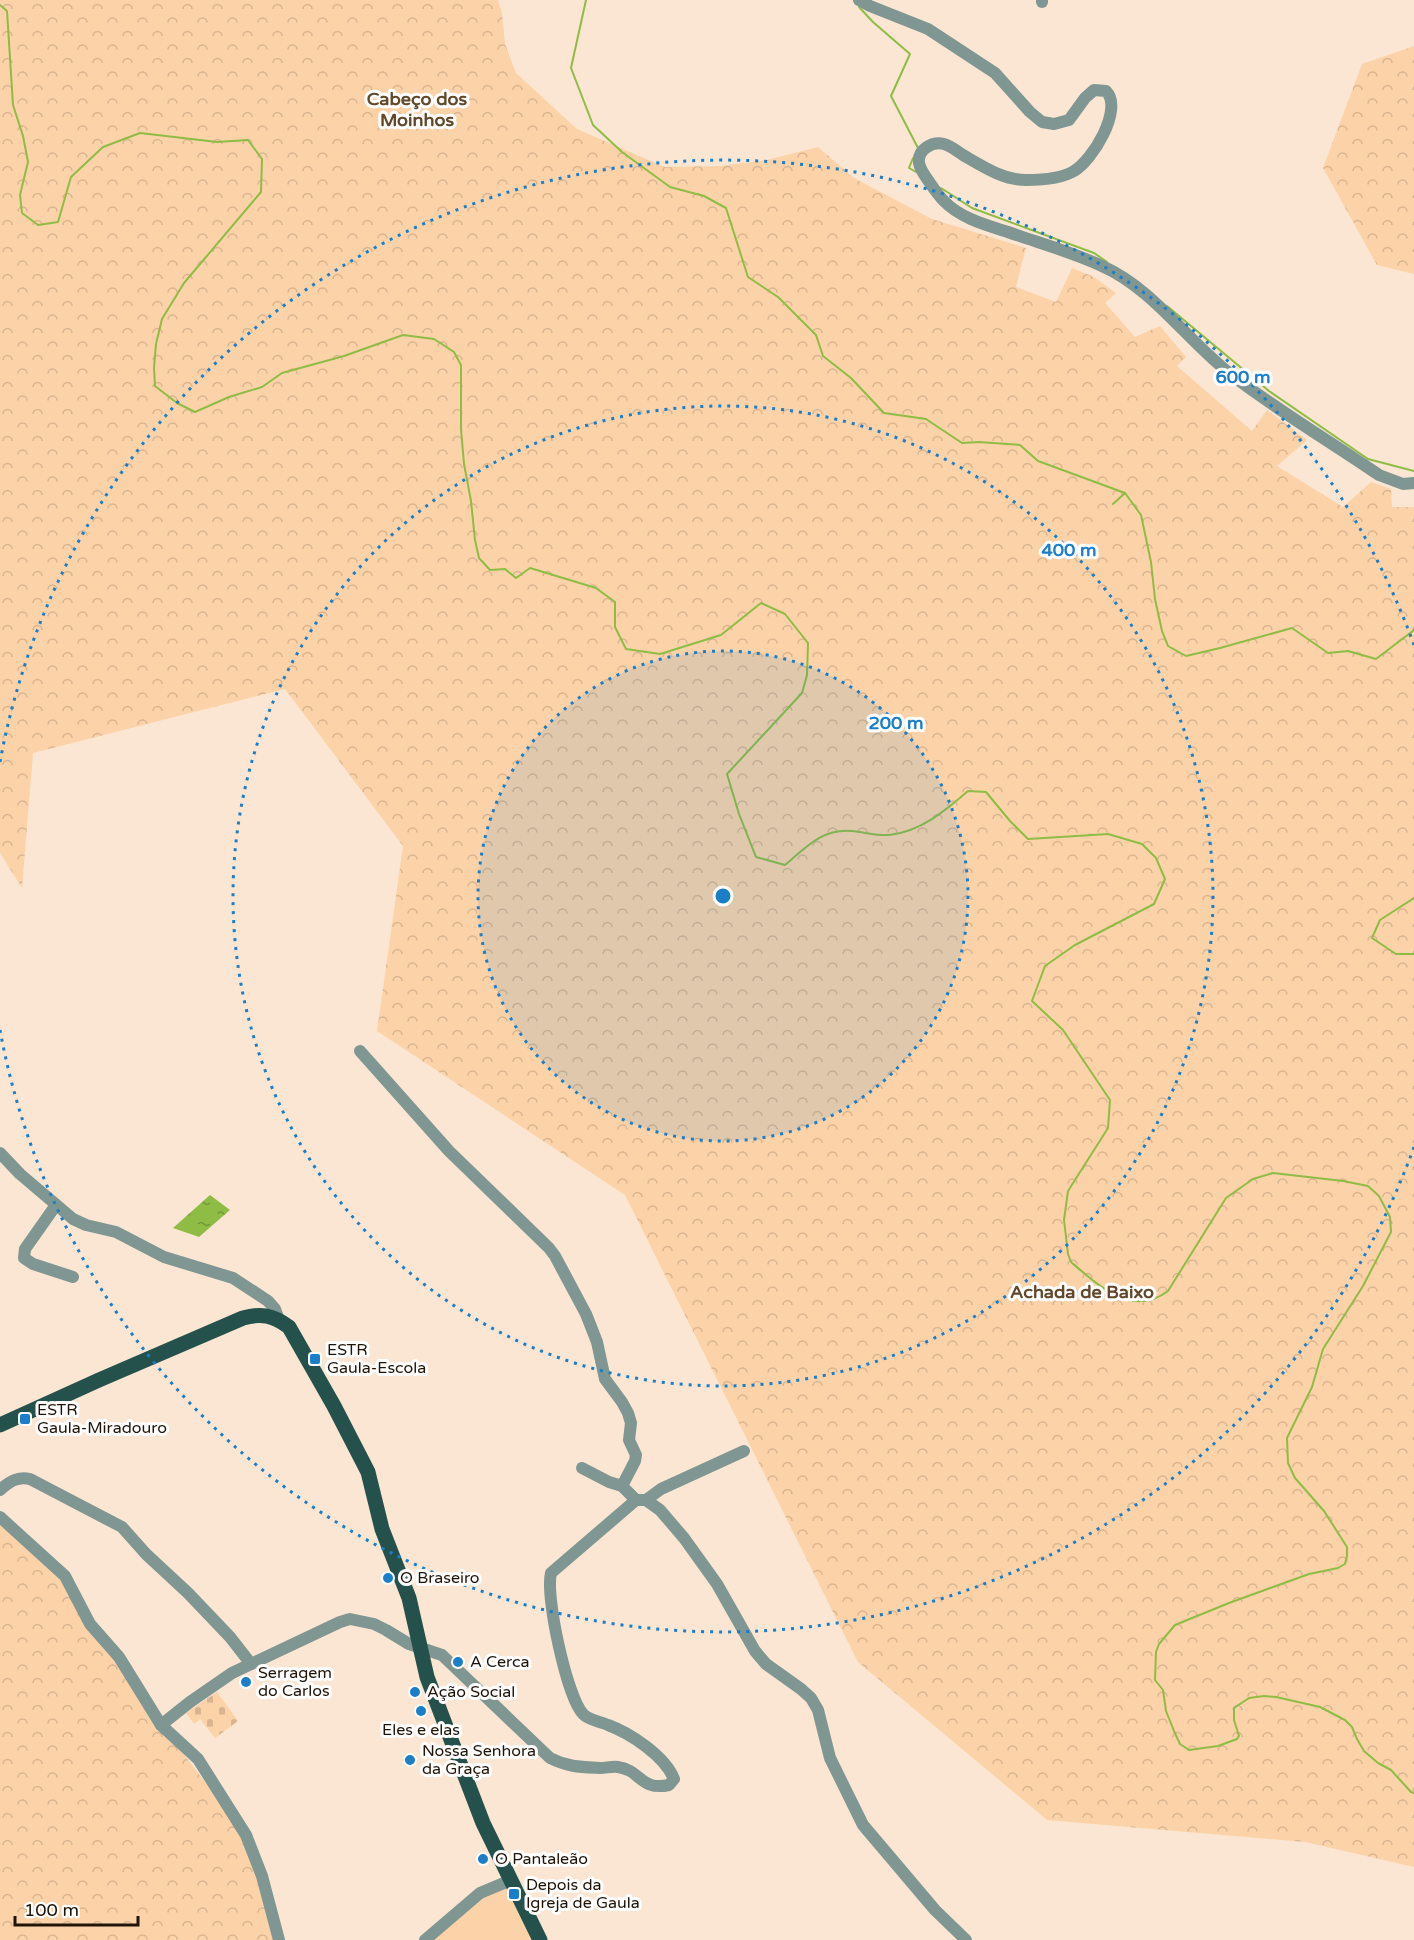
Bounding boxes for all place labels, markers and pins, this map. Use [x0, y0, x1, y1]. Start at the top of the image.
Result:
centre of rings [713, 886, 733, 906]
place label: ESTR Gaula-Escola [327, 1340, 426, 1378]
marker: ESTR Gaula-Escola [308, 1352, 322, 1366]
place label: ESTR Gaula-Miradouro [37, 1400, 167, 1438]
marker: ESTR Gaula-Miradouro [18, 1412, 32, 1426]
place label: O Braseiro [400, 1568, 480, 1588]
marker: O Braseiro [381, 1571, 395, 1585]
place label: A Cerca [470, 1652, 529, 1672]
marker: A Cerca [451, 1655, 465, 1669]
place label: Serragem do Carlos [258, 1663, 332, 1701]
marker: Serragem do Carlos [239, 1675, 253, 1689]
place label: Ação Social [427, 1682, 515, 1702]
marker: Ação Social [408, 1685, 422, 1699]
marker: Eles e elas [414, 1704, 428, 1718]
place label: Eles e elas [382, 1720, 460, 1740]
place label: Nossa Senhora da Graça [422, 1741, 536, 1779]
marker: Nossa Senhora da Graça [403, 1753, 417, 1767]
place label: O Pantaleão [495, 1849, 588, 1869]
marker: O Pantaleão [476, 1852, 490, 1866]
place label: Depois da Igreja de Gaula [526, 1875, 640, 1913]
marker: Depois da Igreja de Gaula [507, 1887, 521, 1901]

